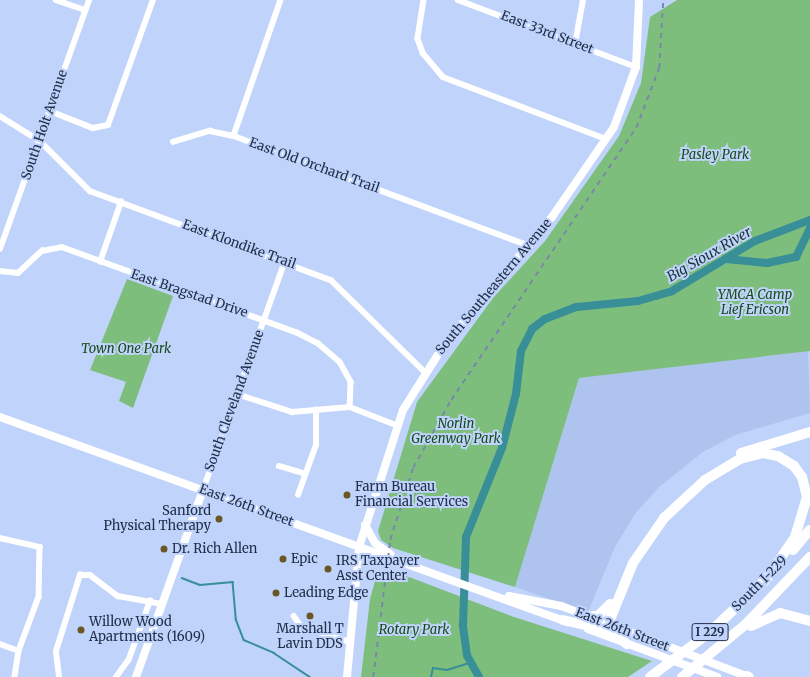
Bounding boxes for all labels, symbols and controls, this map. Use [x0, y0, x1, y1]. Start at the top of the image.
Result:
street label: East 33rd Street [499, 8, 595, 58]
street label: South Holt Avenue [19, 68, 71, 182]
street label: East Old Orchard Trail [247, 135, 381, 197]
park label: Pasley Park [681, 147, 749, 163]
street label: South Southeastern Avenue [433, 216, 555, 358]
street label: East Klondike Trail [180, 217, 298, 273]
water label: Big Sioux River [664, 223, 754, 285]
street label: East Bragstad Drive [128, 267, 250, 321]
park label: YMCA Camp Lief Ericson [718, 288, 792, 319]
street label: South Cleveland Avenue [202, 328, 268, 474]
park label: Town One Park [81, 341, 171, 357]
park label: Norlin Greenway Park [411, 417, 501, 448]
place label: Farm Bureau Financial Services [355, 480, 468, 511]
street label: East 26th Street [197, 482, 295, 530]
marker: Farm Bureau Financial Services [342, 490, 352, 500]
place label: Sanford Physical Therapy [104, 504, 211, 535]
marker: Sanford Physical Therapy [214, 514, 224, 524]
place label: Dr. Rich Allen [172, 541, 257, 557]
marker: Dr. Rich Allen [159, 544, 169, 554]
place label: Epic [291, 551, 318, 567]
street label: South I-229 [729, 553, 791, 615]
marker: Epic [278, 554, 288, 564]
place label: IRS Taxpayer Asst Center [336, 554, 419, 585]
marker: IRS Taxpayer Asst Center [323, 564, 333, 574]
place label: Leading Edge [284, 585, 368, 601]
marker: Leading Edge [271, 588, 281, 598]
street label: East 26th Street [573, 605, 671, 655]
marker: Marshall T Lavin DDS [305, 611, 315, 621]
place label: Willow Wood Apartments (1609) [89, 615, 205, 646]
place label: Marshall T Lavin DDS [276, 622, 344, 653]
park label: Rotary Park [379, 622, 449, 638]
road number: I 229 [691, 622, 729, 642]
marker: Willow Wood Apartments (1609) [76, 625, 86, 635]

